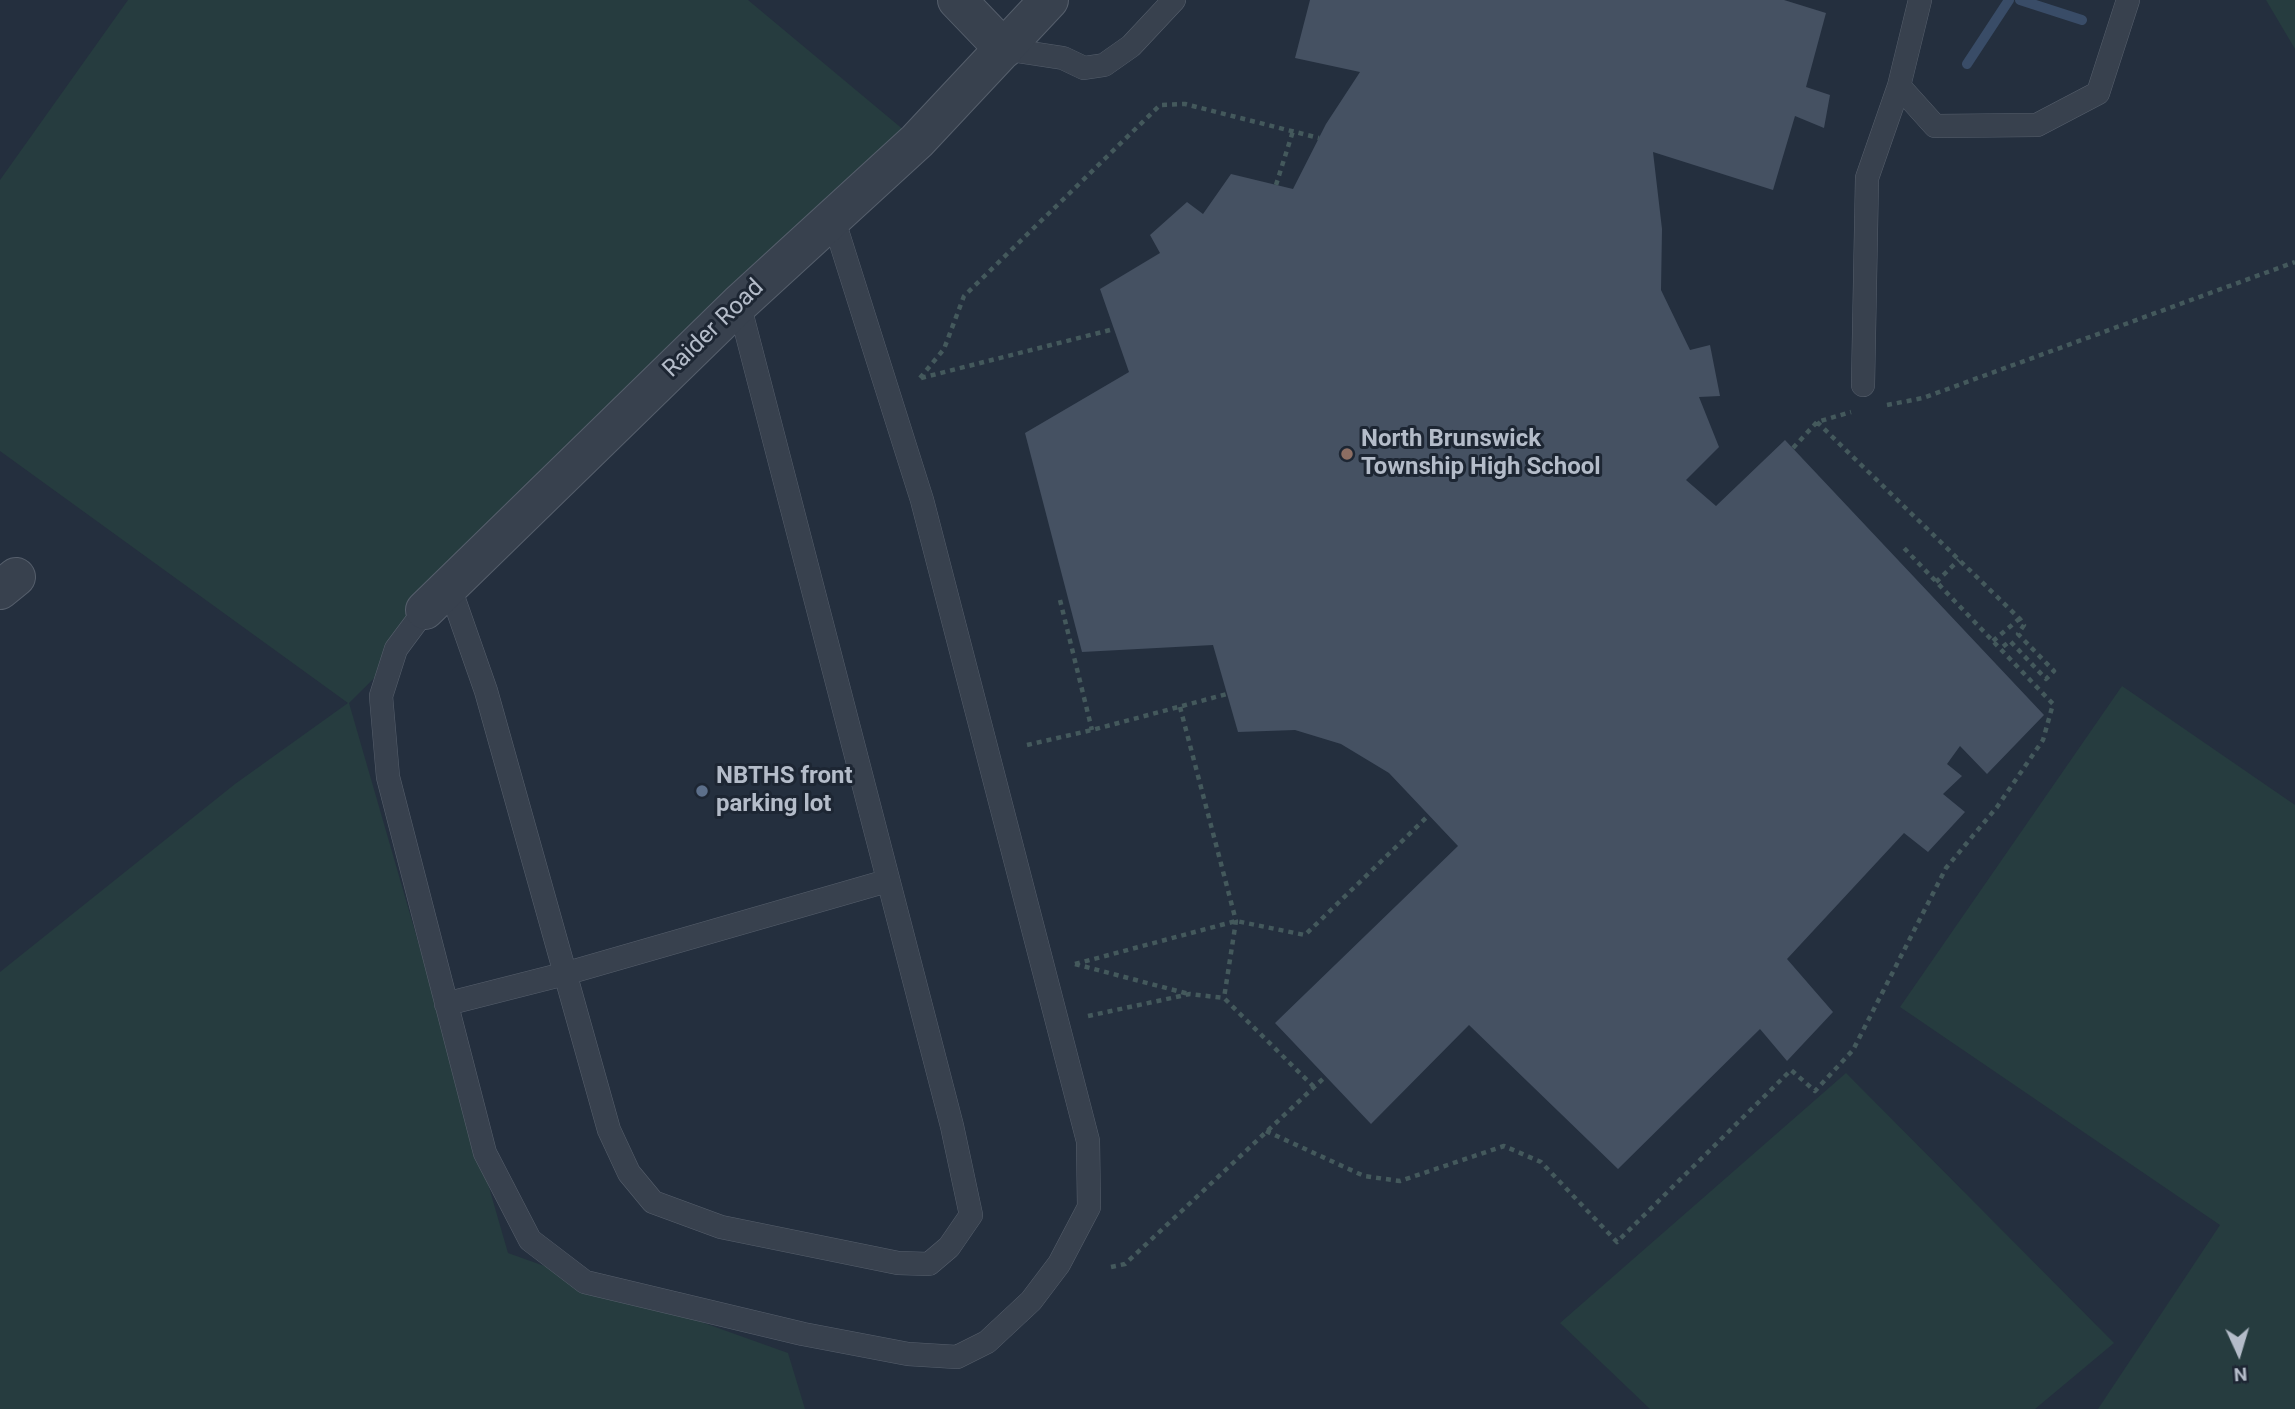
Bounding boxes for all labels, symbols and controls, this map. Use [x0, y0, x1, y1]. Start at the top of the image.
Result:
street label: Raider Road [658, 274, 770, 384]
place label: North Brunswick Township High School [1361, 426, 1601, 482]
marker: North Brunswick Township High School [1339, 446, 1355, 462]
place label: NBTHS front parking lot [716, 763, 853, 819]
marker: NBTHS front parking lot [694, 783, 710, 799]
north arrow [2204, 1318, 2274, 1388]
text: N [2233, 1363, 2248, 1386]

